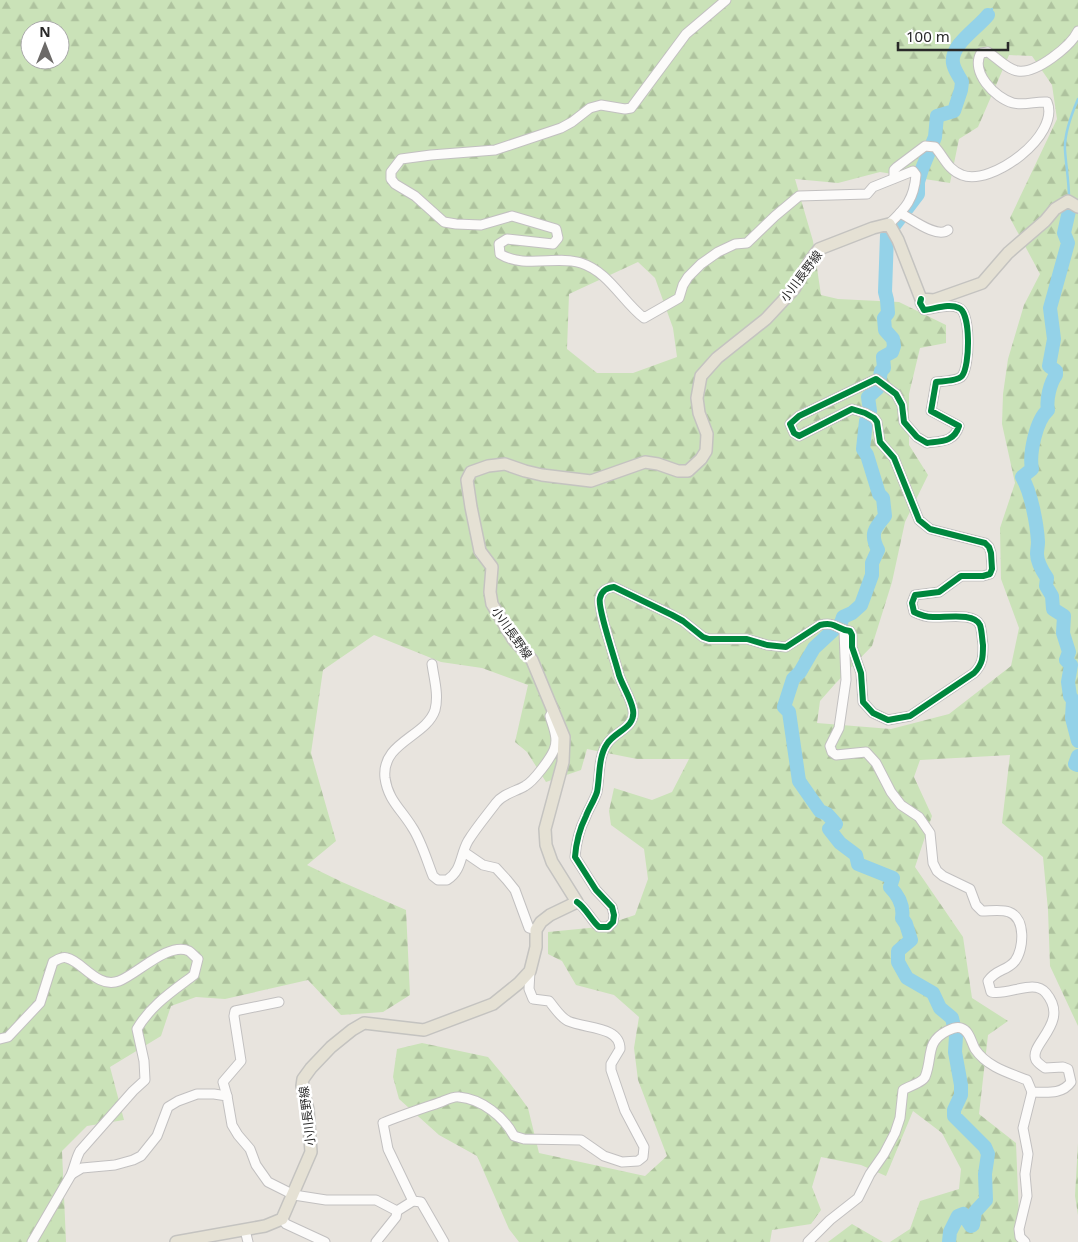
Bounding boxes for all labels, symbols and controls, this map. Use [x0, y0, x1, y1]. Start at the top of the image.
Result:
north arrow [20, 20, 70, 70]
scale bar [898, 20, 1008, 52]
text: N [39, 22, 51, 41]
text: 100 m [906, 26, 950, 46]
street label: 小川長野線 [776, 247, 826, 305]
street label: 小川長野線 [488, 604, 536, 662]
street label: 小川長野線 [295, 1085, 319, 1147]

